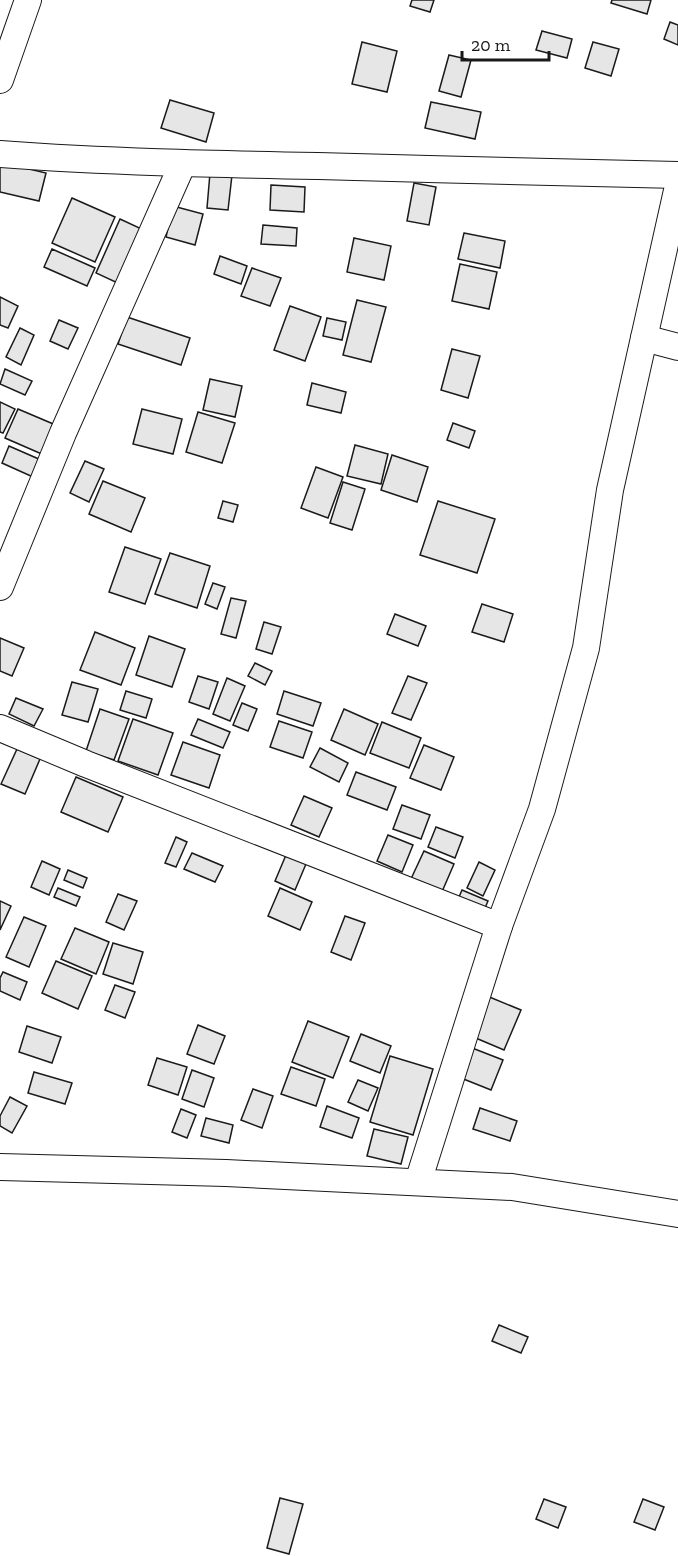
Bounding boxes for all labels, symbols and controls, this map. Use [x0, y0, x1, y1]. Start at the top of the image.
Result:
scale bar [462, 24, 549, 62]
text: 20 m [471, 34, 511, 56]

